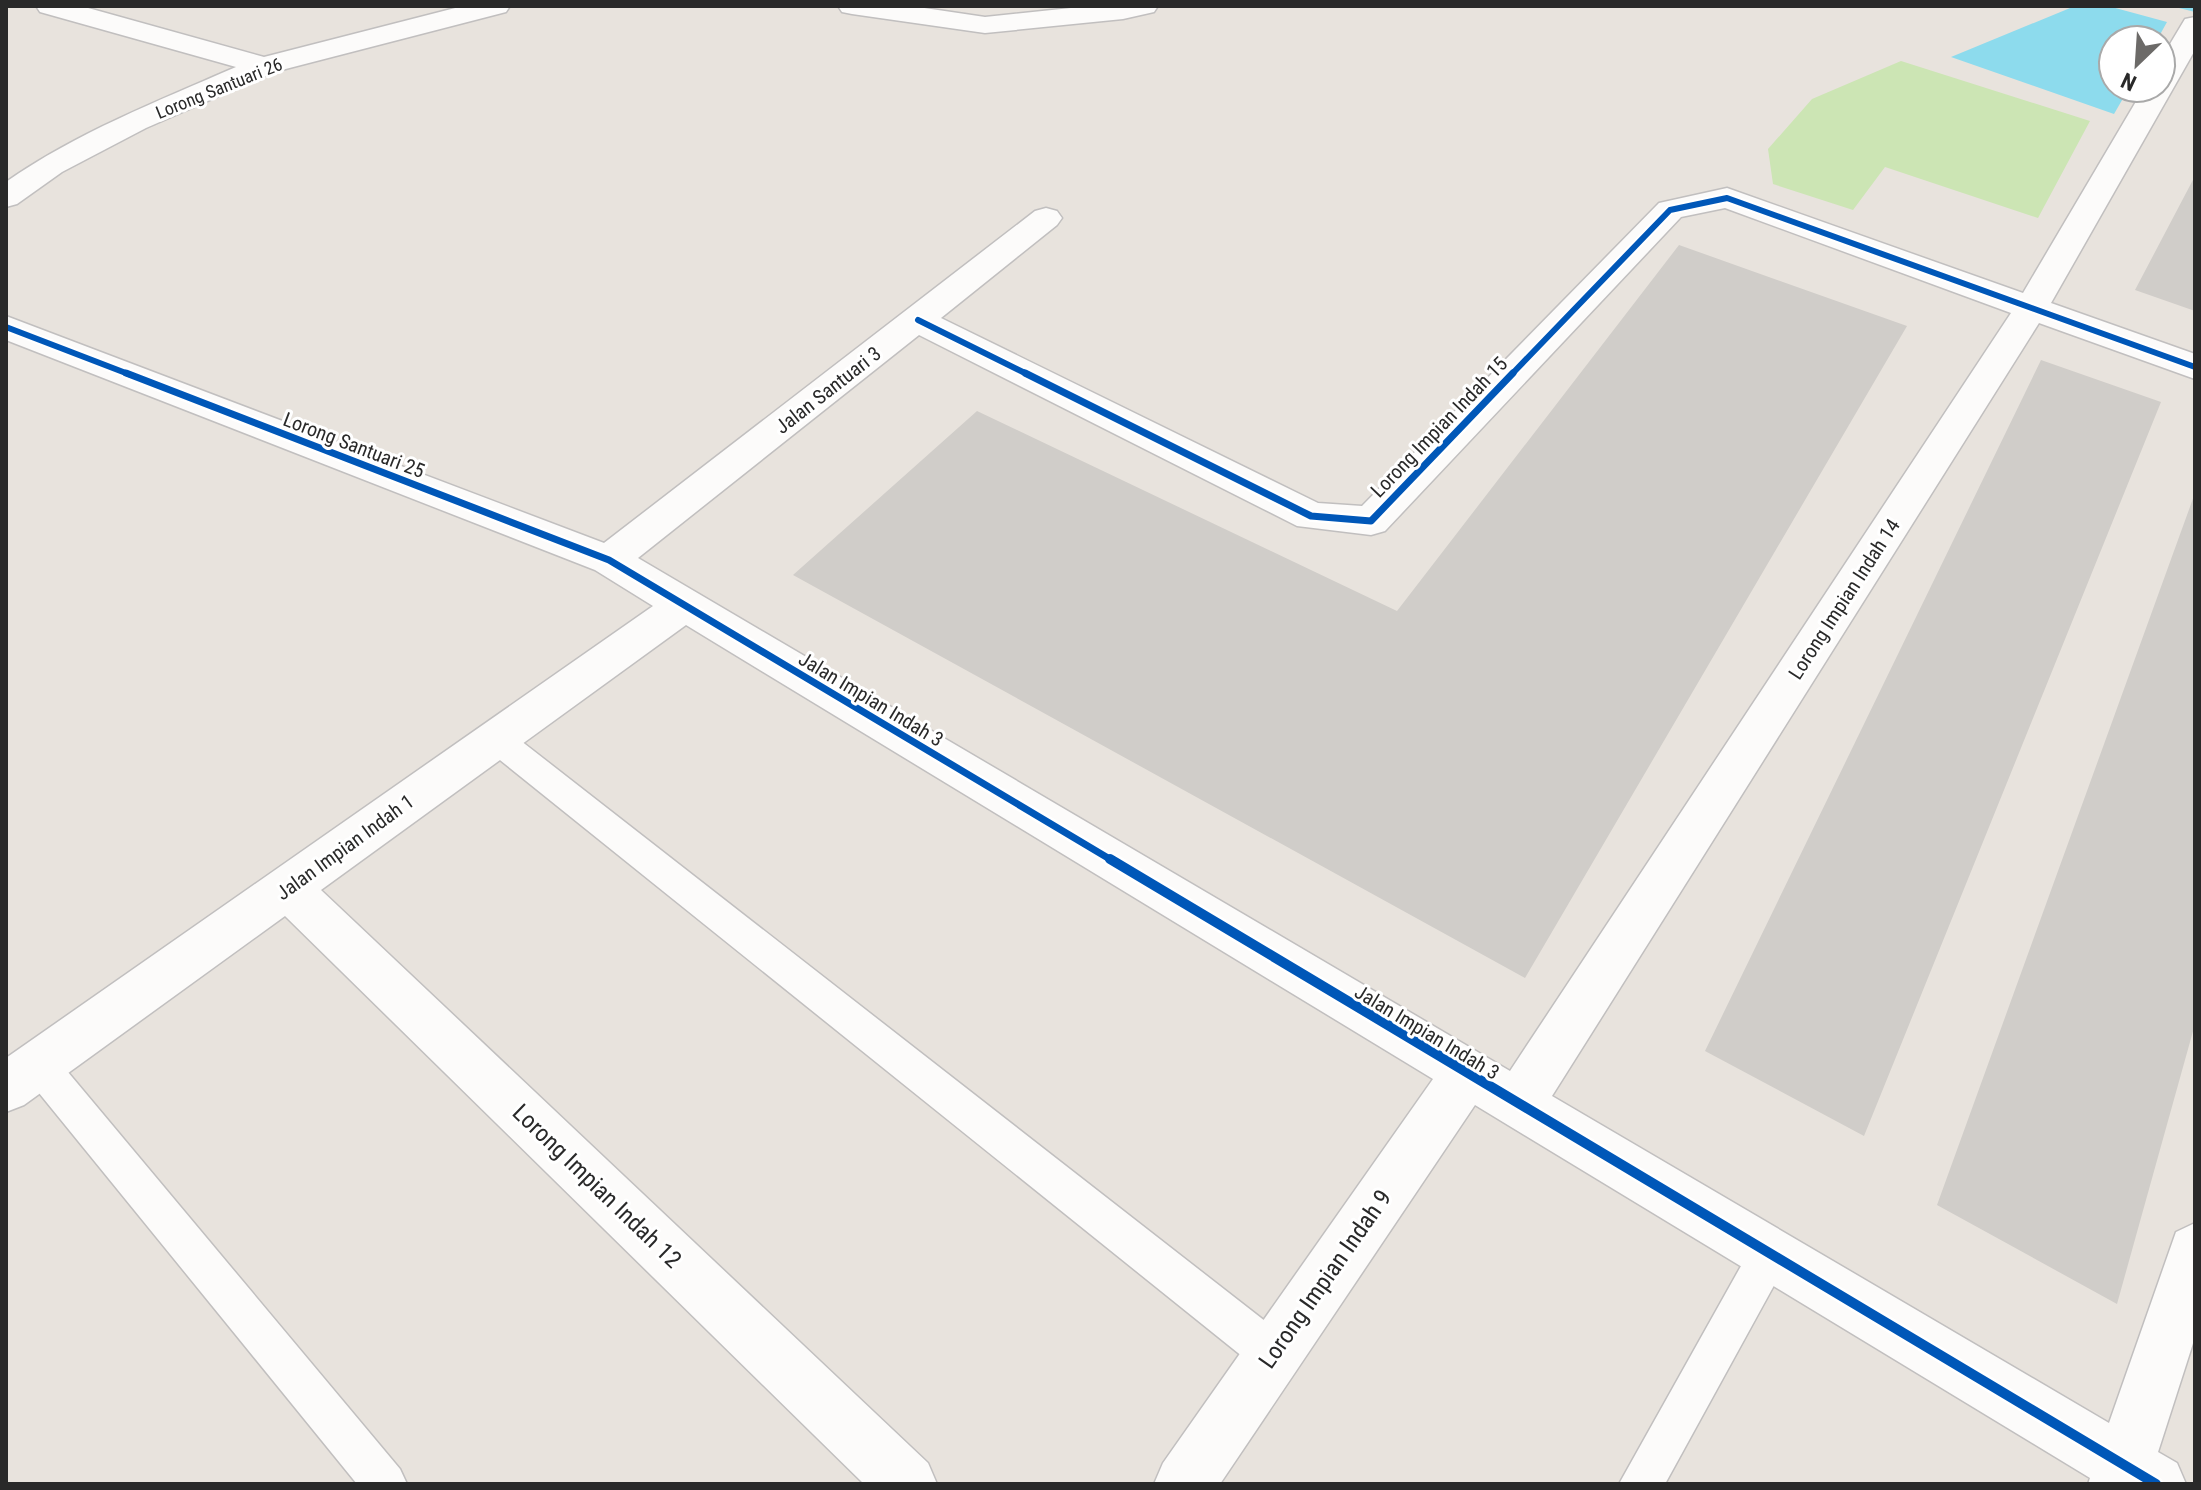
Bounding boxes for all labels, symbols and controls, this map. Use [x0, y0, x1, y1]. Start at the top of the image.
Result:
north arrow [2097, 24, 2177, 104]
street label: Lorong Santuari 26 [153, 53, 285, 123]
text: N [2117, 67, 2140, 96]
street label: Jalan Santuari 3 [770, 341, 886, 439]
street label: Lorong Impian Indah 15 [1366, 352, 1512, 502]
street label: Lorong Santuari 25 [280, 407, 428, 483]
street label: Lorong Impian Indah 14 [1783, 514, 1905, 684]
street label: Jalan Impian Indah 3 [794, 646, 948, 752]
street label: Jalan Impian Indah 1 [271, 789, 419, 905]
street label: Jalan Impian Indah 3 [1350, 979, 1504, 1085]
street label: Lorong Impian Indah 12 [507, 1098, 687, 1274]
street label: Lorong Impian Indah 9 [1253, 1184, 1397, 1374]

